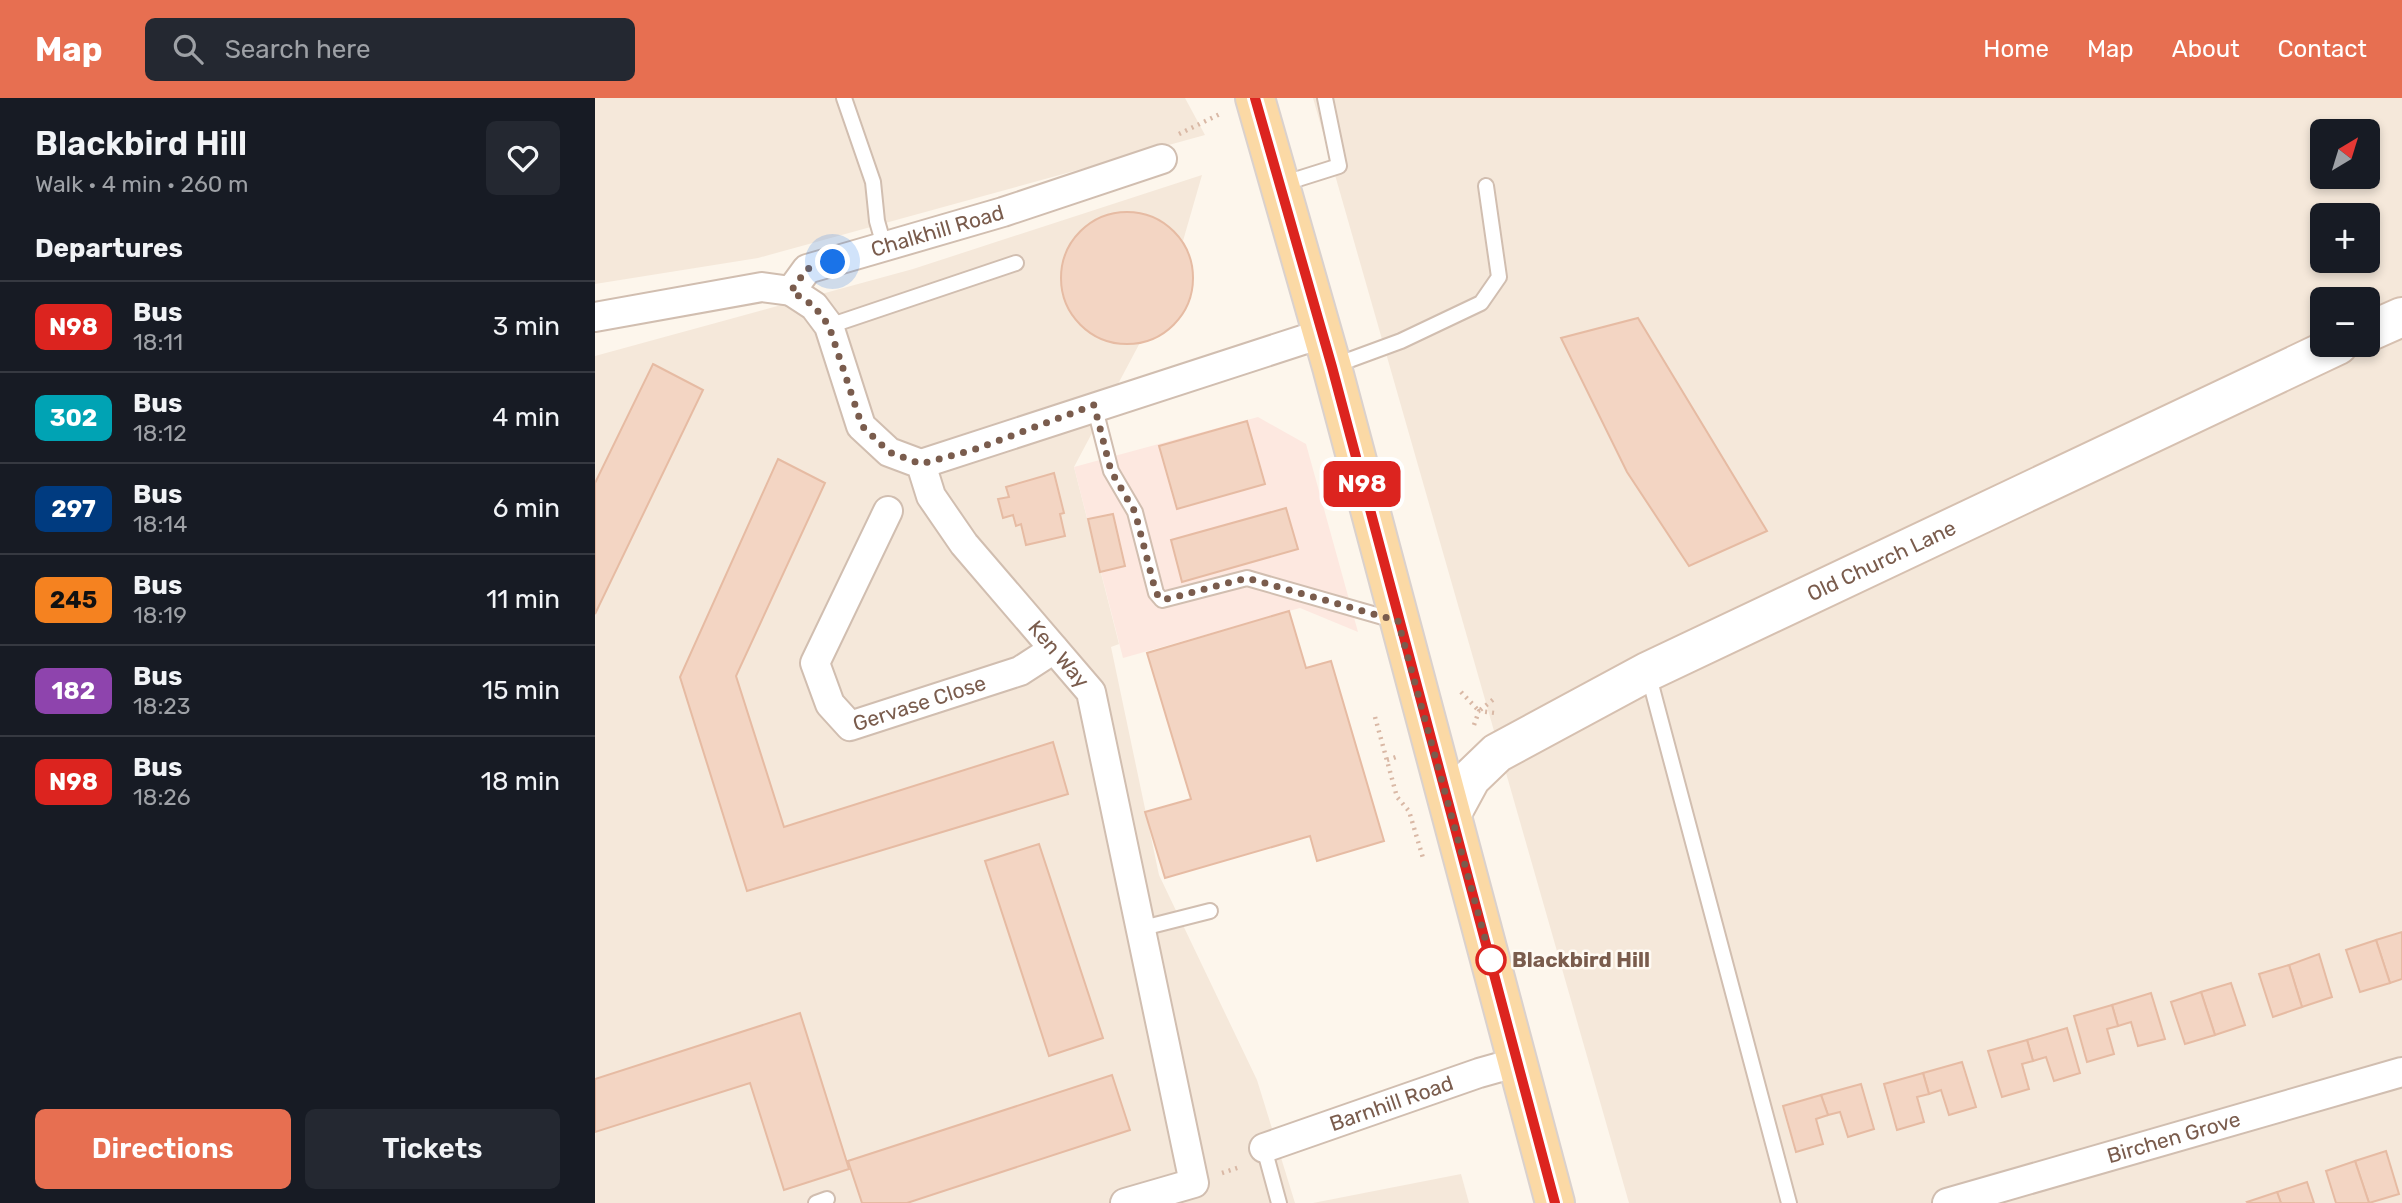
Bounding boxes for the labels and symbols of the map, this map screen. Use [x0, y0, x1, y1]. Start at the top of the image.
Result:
north arrow [2310, 119, 2380, 189]
street label: Chalkhill Road [868, 199, 1007, 262]
your location [815, 244, 850, 279]
line badge: N98 [1322, 461, 1402, 507]
street label: Old Church Lane [1803, 515, 1960, 606]
street label: Ken Way [1023, 615, 1095, 693]
street label: Gervase Close [850, 670, 989, 736]
marker: Blackbird Hill [1476, 945, 1506, 975]
place label: Blackbird Hill [1512, 947, 1650, 972]
street label: Barnhill Road [1326, 1070, 1457, 1136]
street label: Birchen Grove [2104, 1106, 2243, 1168]

